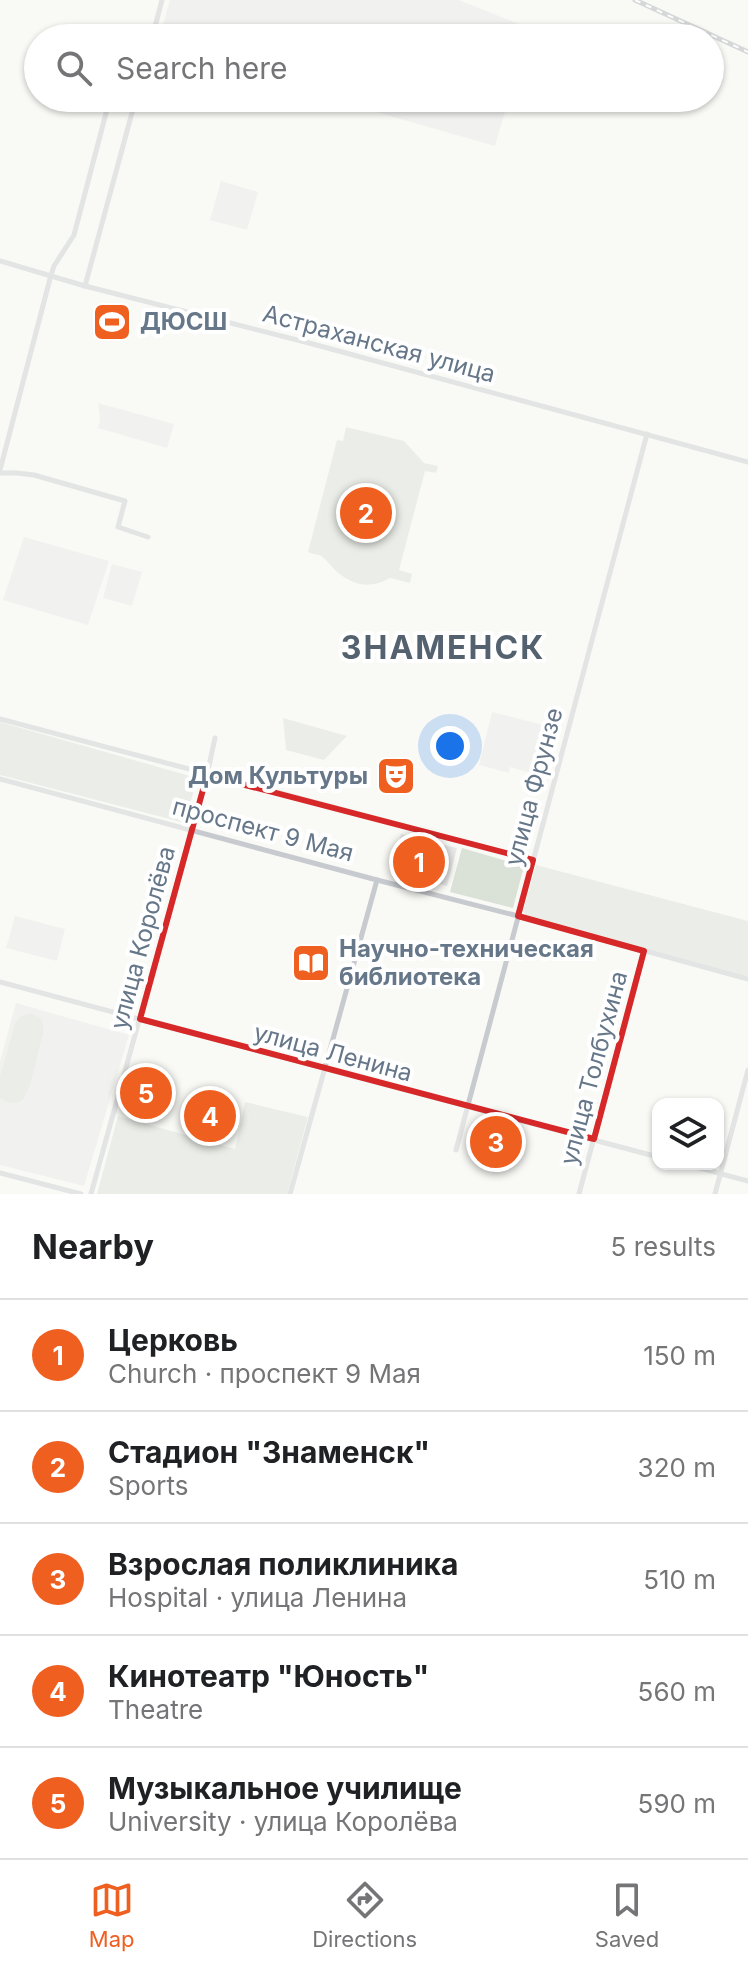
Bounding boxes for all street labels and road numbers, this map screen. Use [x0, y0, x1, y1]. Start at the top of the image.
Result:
street label: Астраханская улица [260, 299, 499, 389]
street label: улица Фрунзе [498, 705, 569, 869]
street label: проспект 9 Мая [170, 791, 357, 868]
street label: улица Королёва [104, 843, 181, 1033]
street label: улица Толбухина [554, 968, 633, 1168]
street label: улица Ленина [251, 1017, 416, 1088]

